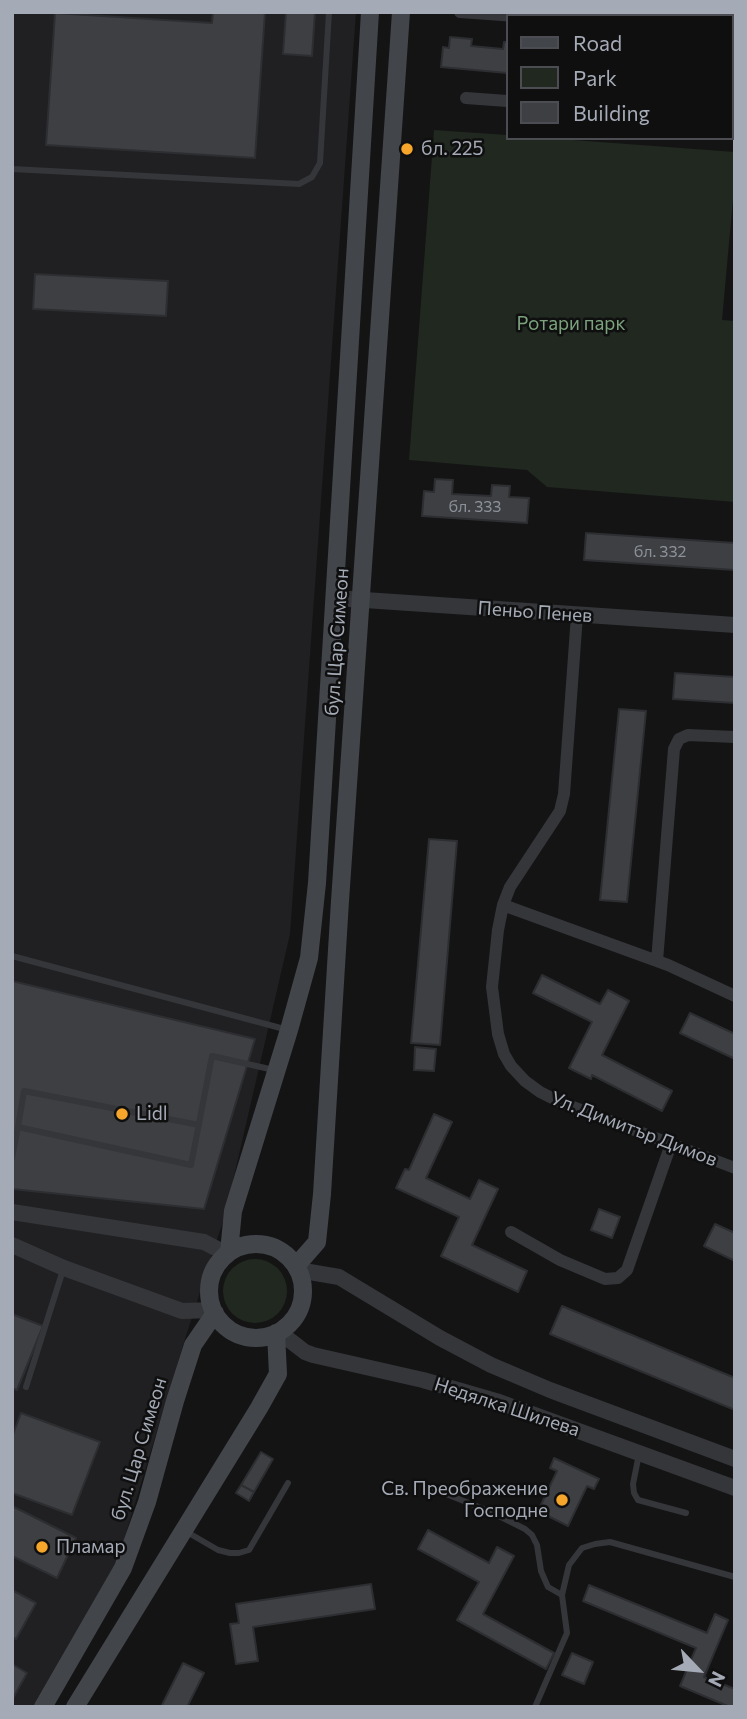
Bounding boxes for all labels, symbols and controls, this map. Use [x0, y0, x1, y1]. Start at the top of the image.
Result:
legend [505, 14, 733, 140]
text: Road [573, 30, 622, 55]
text: Park [573, 65, 617, 90]
text: Building [573, 100, 650, 125]
place label: бл. 225 [421, 138, 483, 160]
marker: бл. 225 [399, 141, 415, 157]
park label: Ротари парк [516, 313, 626, 335]
house number: бл. 333 [449, 497, 501, 517]
house number: бл. 332 [634, 542, 686, 562]
street label: бул. Цар Симеон [320, 567, 354, 717]
street label: Пеньо Пенев [477, 597, 593, 627]
street label: Ул. Димитър Димов [548, 1087, 720, 1171]
place label: Lidl [136, 1103, 168, 1125]
marker: Lidl [114, 1106, 130, 1122]
street label: Недялка Шилева [431, 1373, 583, 1441]
street label: бул. Цар Симеон [106, 1375, 172, 1523]
place label: Св. Преображение Господне [381, 1478, 548, 1522]
marker: Св. Преображение Господне [554, 1492, 570, 1508]
place label: Пламар [56, 1536, 125, 1558]
marker: Пламар [34, 1539, 50, 1555]
north arrow [663, 1635, 733, 1705]
text: N [704, 1668, 731, 1691]

